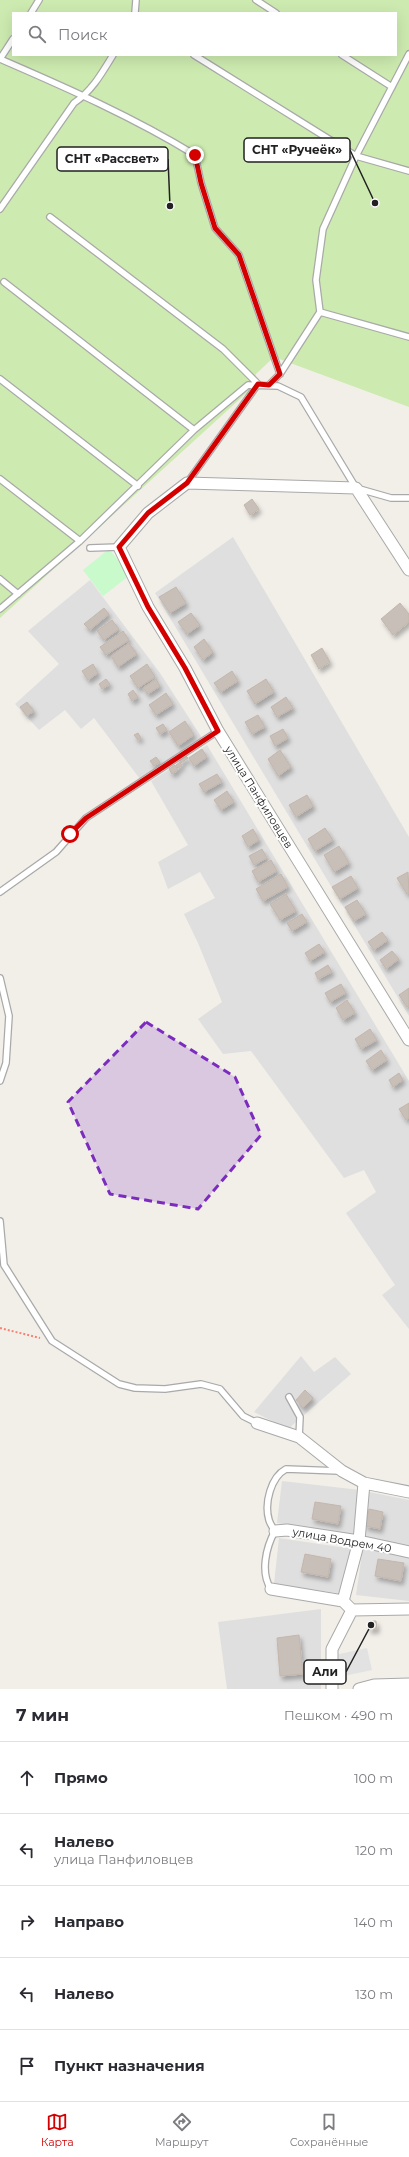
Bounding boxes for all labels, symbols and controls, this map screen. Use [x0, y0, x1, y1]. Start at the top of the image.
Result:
search box [12, 12, 397, 56]
icon: search [26, 23, 48, 45]
text: Поиск [58, 25, 107, 44]
callout: СНТ «Ручеёк» [244, 138, 350, 162]
text: СНТ «Ручеёк» [252, 142, 342, 157]
route end [186, 146, 204, 164]
callout: СНТ «Рассвет» [57, 147, 168, 171]
text: СНТ «Рассвет» [65, 151, 159, 166]
street label: улица Панфиловцев [221, 742, 296, 851]
route start [61, 825, 79, 843]
street label: улица Водрем 40 [291, 1524, 392, 1556]
callout: Али [304, 1660, 346, 1684]
text: Али [312, 1664, 338, 1679]
text: 7 мин [16, 1705, 69, 1725]
text: Пешком · 490 m [284, 1707, 393, 1723]
icon: ahead [16, 1767, 38, 1789]
text: Прямо [54, 1768, 108, 1787]
text: 100 m [354, 1770, 393, 1786]
text: Налево [54, 1832, 114, 1851]
icon: left [16, 1839, 38, 1861]
text: 120 m [355, 1842, 393, 1858]
text: улица Панфиловцев [54, 1851, 193, 1867]
icon: right [16, 1911, 38, 1933]
text: Направо [54, 1912, 124, 1931]
text: 140 m [354, 1914, 393, 1930]
icon: left [16, 1983, 38, 2005]
text: Налево [54, 1984, 114, 2003]
text: 130 m [355, 1986, 393, 2002]
icon: arrive [16, 2055, 38, 2077]
text: Пункт назначения [54, 2056, 205, 2075]
tab: Карта [41, 2111, 74, 2149]
tab: Маршрут [155, 2111, 208, 2149]
tab: Сохранённые [290, 2111, 368, 2149]

